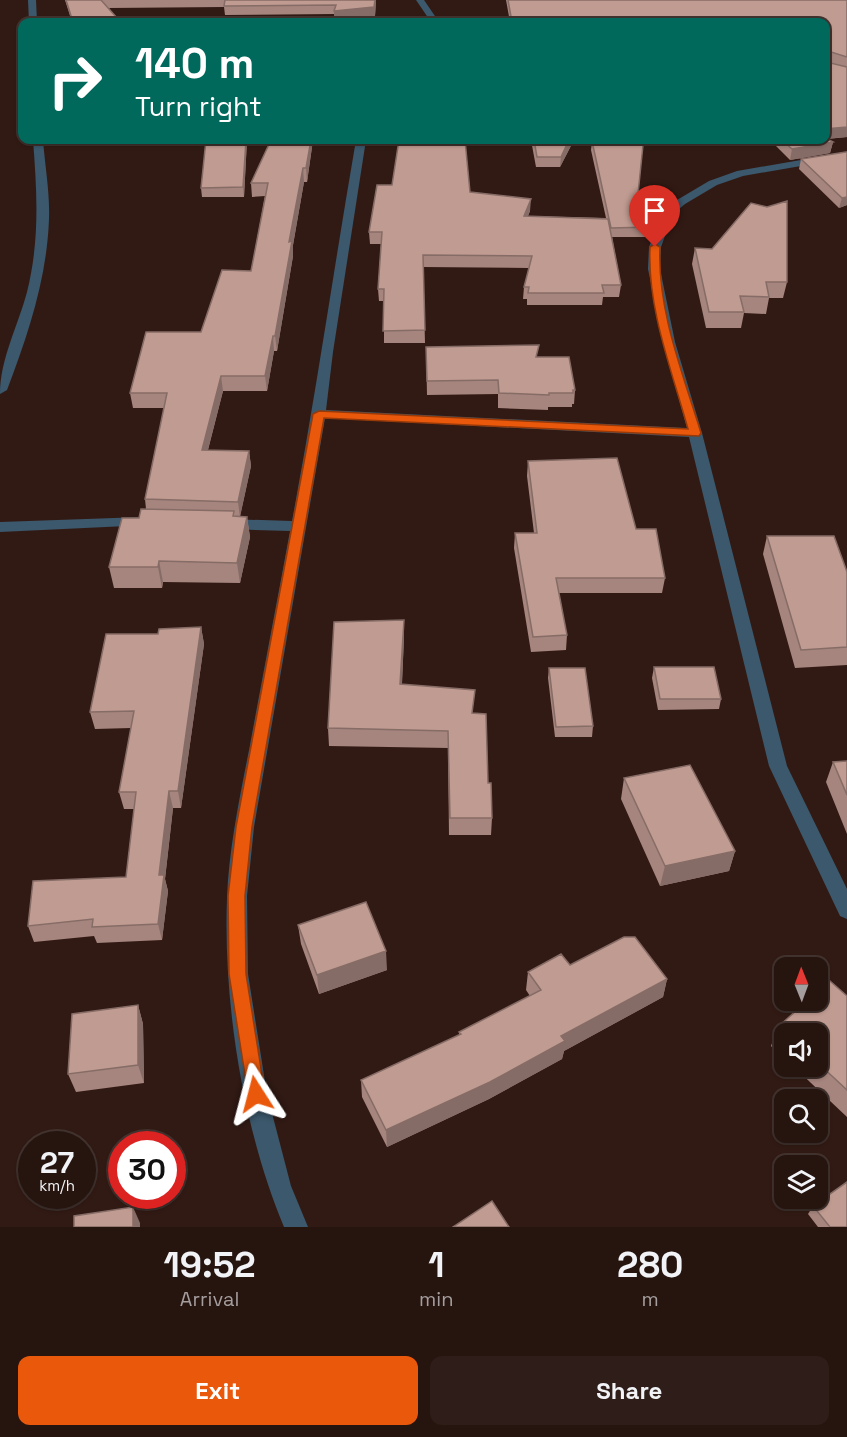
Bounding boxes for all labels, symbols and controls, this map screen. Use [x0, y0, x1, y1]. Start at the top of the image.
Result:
text: 140 m [135, 37, 254, 90]
icon: right [36, 42, 114, 120]
text: Turn right [135, 89, 262, 124]
pin [629, 185, 680, 247]
icon: arrive [638, 194, 671, 227]
north arrow [774, 957, 828, 1011]
map controls [774, 957, 828, 1209]
button: sound [774, 1023, 828, 1077]
position arrow [224, 1062, 288, 1126]
button: search [774, 1089, 828, 1143]
speed limit sign: 30 [108, 1131, 186, 1209]
text: 27 [40, 1143, 74, 1182]
button: layers [774, 1155, 828, 1209]
text: km/h [39, 1176, 75, 1195]
text: 19:52 [164, 1242, 256, 1288]
text: 1 [428, 1242, 444, 1288]
text: 280 [617, 1242, 683, 1288]
text: Arrival [180, 1286, 239, 1312]
text: min [419, 1286, 453, 1312]
text: m [642, 1286, 659, 1312]
button: Exit [18, 1356, 418, 1425]
button: Share [430, 1356, 829, 1425]

